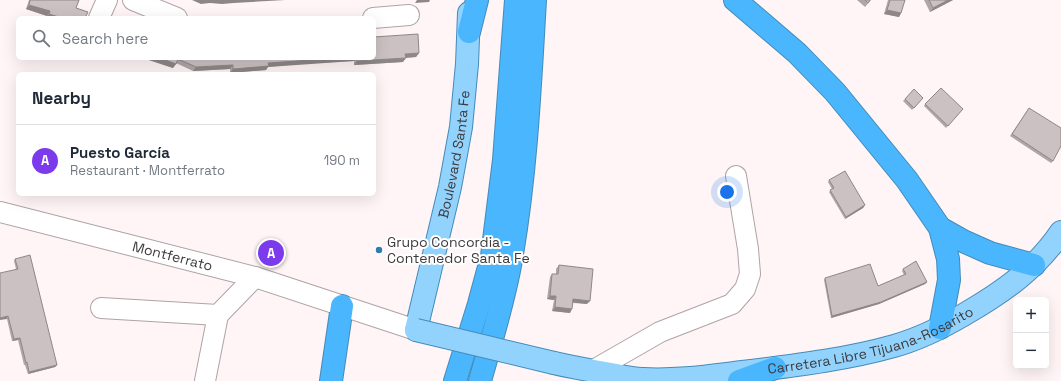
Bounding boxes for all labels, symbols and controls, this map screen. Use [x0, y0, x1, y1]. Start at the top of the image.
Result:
search box [16, 16, 376, 60]
icon: search [30, 27, 52, 49]
text: Search here [62, 29, 148, 48]
text: Nearby [32, 87, 91, 109]
street label: Boulevard Santa Fe [434, 89, 473, 220]
text: Puesto García [70, 143, 170, 162]
text: A [41, 152, 49, 169]
text: 190 m [324, 152, 360, 169]
text: Restaurant · Montferrato [70, 162, 225, 179]
your location [717, 182, 737, 202]
place label: Grupo Concordia - Contenedor Santa Fe [387, 233, 530, 267]
street label: Montferrato [130, 237, 215, 275]
pin: A [258, 238, 284, 268]
marker: Grupo Concordia - Contenedor Santa Fe [374, 245, 384, 255]
map controls [1013, 297, 1049, 369]
button: + [1013, 297, 1049, 333]
street label: Carretera Libre Tijuana-Rosarito [767, 302, 976, 378]
button: − [1013, 333, 1049, 369]

